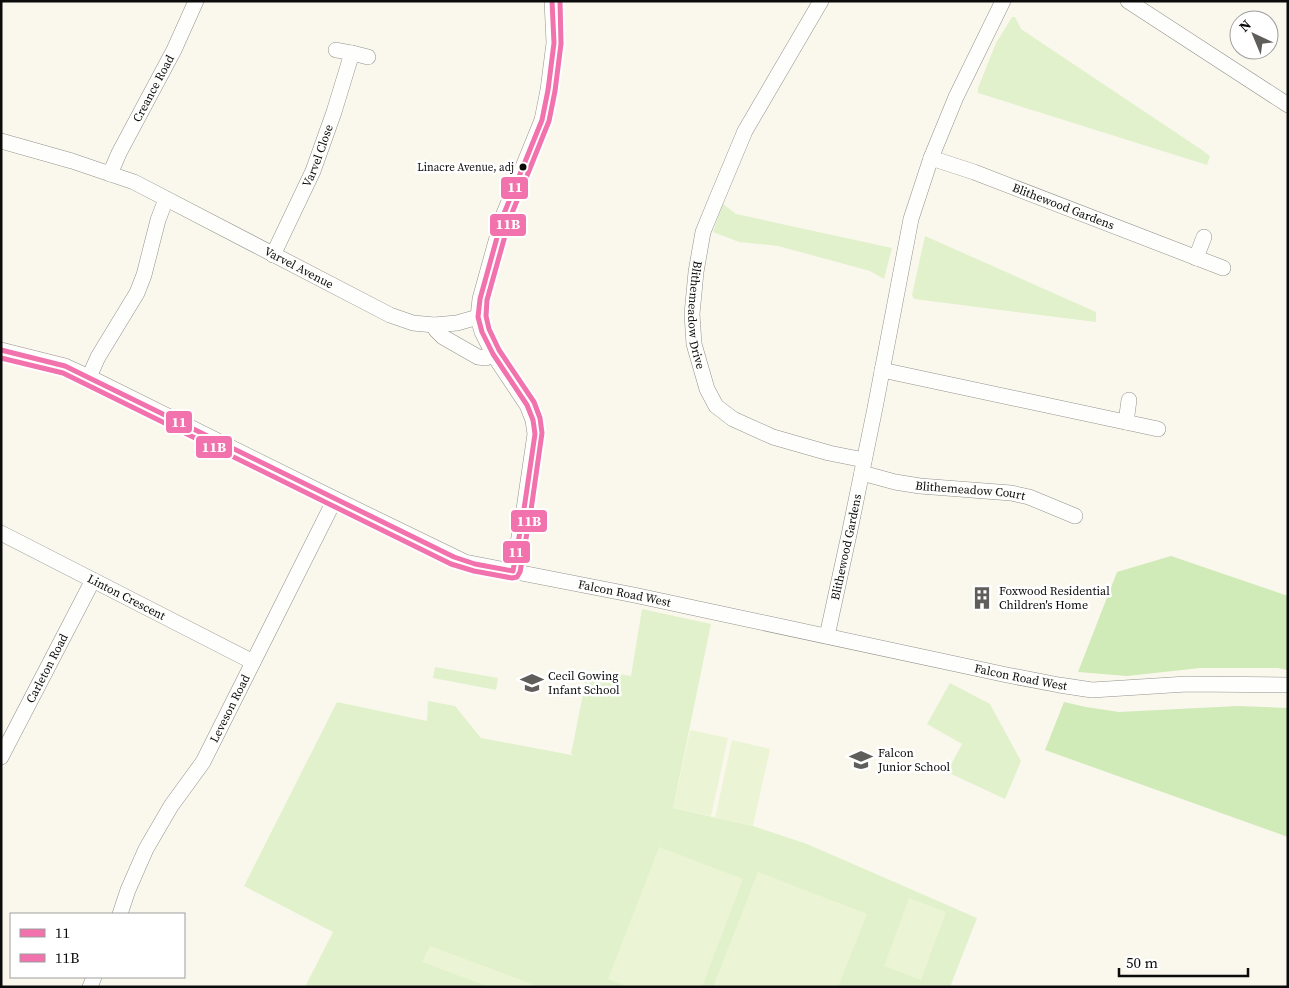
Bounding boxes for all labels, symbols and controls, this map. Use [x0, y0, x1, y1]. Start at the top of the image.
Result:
north arrow [1229, 10, 1279, 60]
text: N [1234, 15, 1256, 36]
street label: Creance Road [129, 52, 178, 125]
street label: Varvel Close [299, 122, 337, 190]
place label: Linacre Avenue, adj [417, 160, 514, 175]
marker: Linacre Avenue, adj [518, 162, 528, 172]
line badge: 11 [500, 176, 529, 200]
text: 11 [507, 177, 523, 197]
street label: Blithewood Gardens [1010, 180, 1117, 233]
line badge: 11B [489, 213, 527, 237]
text: 11B [496, 214, 520, 234]
street label: Varvel Avenue [261, 243, 336, 292]
street label: Blithemeadow Drive [684, 260, 709, 371]
line badge: 11 [165, 410, 193, 434]
text: 11 [171, 412, 187, 432]
line badge: 11B [195, 435, 233, 459]
text: 11B [202, 437, 226, 457]
street label: Blithemeadow Court [914, 477, 1027, 504]
street label: Blithewood Gardens [827, 493, 865, 602]
line badge: 11B [510, 509, 548, 533]
text: 11B [517, 511, 541, 531]
line badge: 11 [502, 540, 531, 564]
text: 11 [508, 542, 524, 562]
street label: Linton Crescent [85, 571, 168, 624]
street label: Falcon Road West [577, 576, 672, 611]
place label: Foxwood Residential Children's Home [999, 583, 1110, 613]
building icon: Foxwood Residential Children's Home [969, 585, 995, 611]
street label: Carleton Road [22, 631, 72, 706]
street label: Falcon Road West [973, 660, 1068, 694]
place label: Cecil Gowing Infant School [548, 668, 620, 698]
school or university icon: Cecil Gowing Infant School [519, 670, 545, 696]
street label: Leveson Road [206, 672, 254, 745]
place label: Falcon Junior School [877, 745, 951, 775]
school or university icon: Falcon Junior School [848, 747, 874, 773]
legend [10, 913, 185, 978]
text: 11 [55, 922, 70, 943]
scale bar [1119, 946, 1248, 978]
text: 11B [55, 947, 79, 968]
text: 50 m [1126, 952, 1158, 973]

